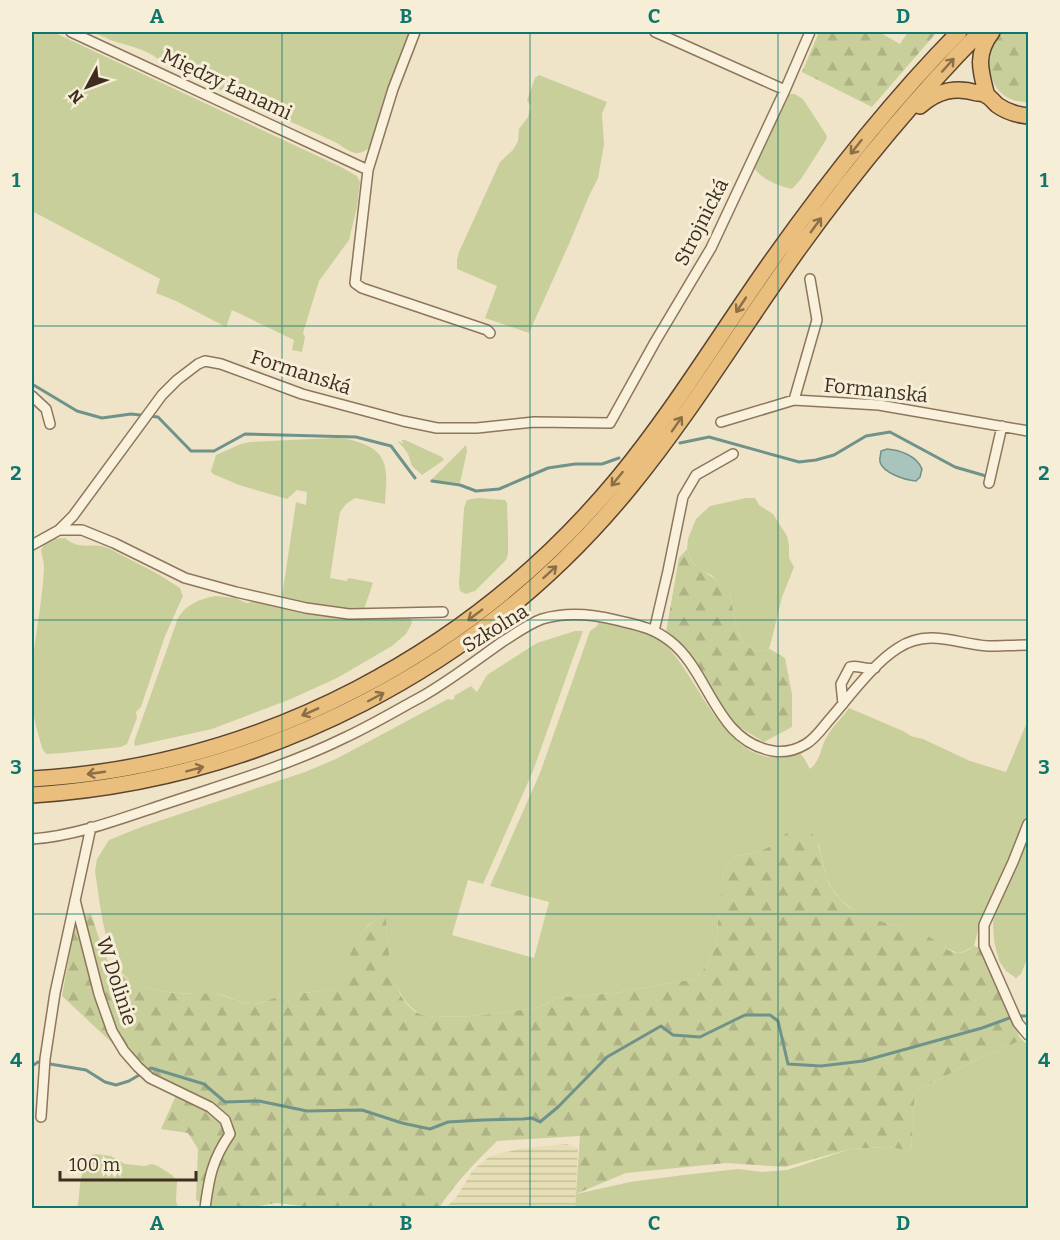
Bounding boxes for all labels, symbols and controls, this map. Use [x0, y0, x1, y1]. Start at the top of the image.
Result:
text: A [150, 4, 165, 28]
text: B [400, 4, 413, 28]
text: C [648, 4, 660, 28]
text: D [896, 4, 910, 28]
street label: Między Łanami [158, 43, 296, 125]
north arrow [57, 57, 117, 117]
one-way arrow [941, 58, 955, 73]
text: N [65, 86, 87, 107]
one-way arrow [850, 139, 863, 155]
text: 1 [12, 168, 21, 192]
text: 1 [1040, 168, 1049, 192]
street label: Strojnická [669, 174, 734, 270]
one-way arrow [810, 218, 822, 234]
one-way arrow [735, 296, 747, 312]
street label: Formanská [248, 344, 354, 400]
street label: Formanská [823, 373, 929, 407]
one-way arrow [671, 417, 683, 433]
text: 2 [10, 461, 22, 485]
text: 2 [1038, 461, 1050, 485]
one-way arrow [611, 471, 624, 487]
one-way arrow [543, 565, 558, 579]
street label: Szkolna [458, 598, 532, 658]
one-way arrow [468, 609, 484, 621]
one-way arrow [366, 691, 384, 702]
one-way arrow [302, 707, 320, 718]
text: 3 [10, 755, 22, 779]
text: 3 [1038, 755, 1050, 779]
one-way arrow [185, 762, 204, 774]
one-way arrow [87, 768, 107, 779]
street label: W Dolinie [91, 934, 143, 1028]
text: 4 [10, 1048, 22, 1072]
text: 4 [1038, 1048, 1050, 1072]
scale bar [60, 1144, 196, 1182]
text: 100 m [69, 1154, 120, 1176]
text: A [150, 1211, 165, 1235]
text: B [400, 1211, 413, 1235]
text: C [648, 1211, 660, 1235]
text: D [896, 1211, 910, 1235]

